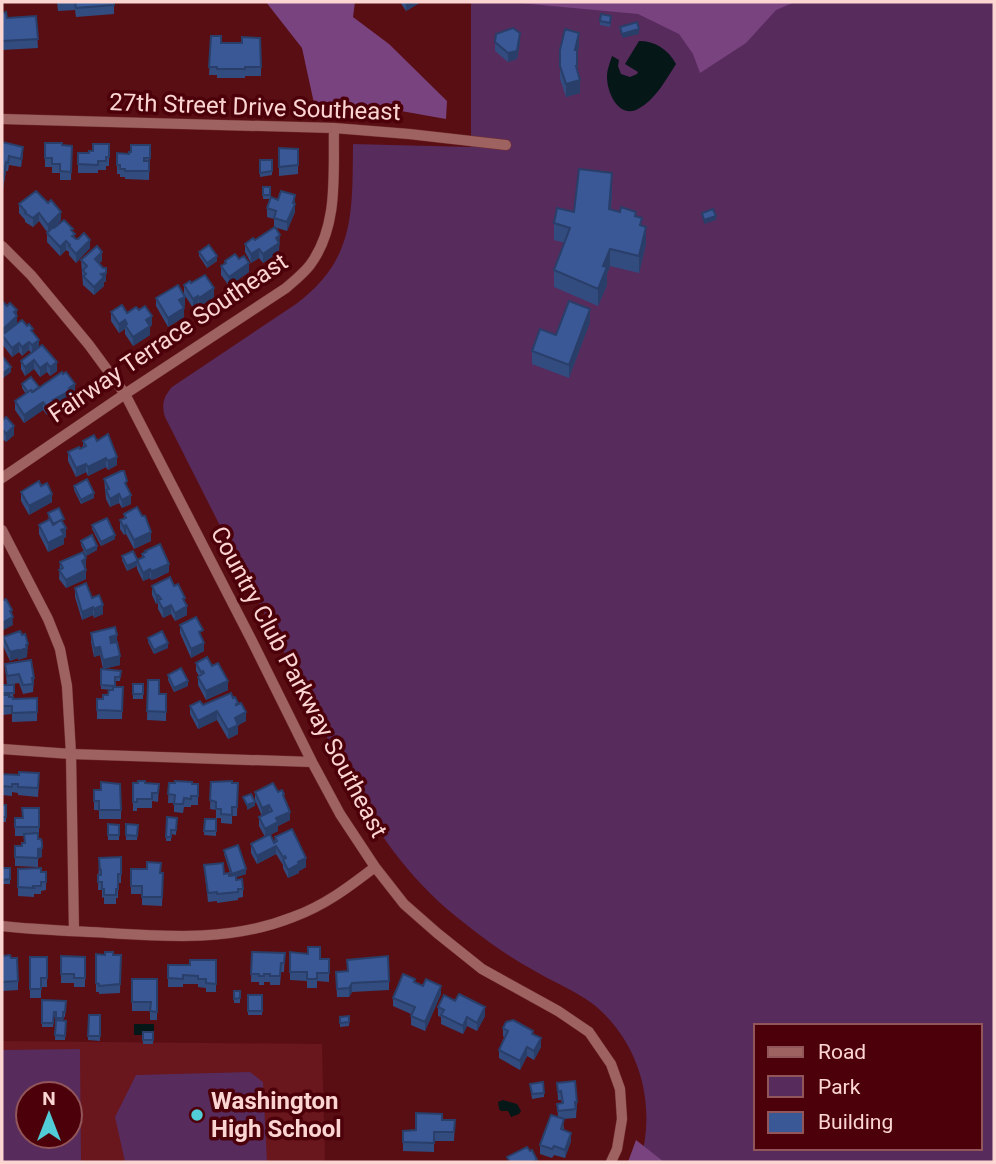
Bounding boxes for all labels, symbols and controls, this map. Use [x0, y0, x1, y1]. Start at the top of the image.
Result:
street label: 27th Street Drive Southeast [109, 88, 401, 126]
street label: Fairway Terrace Southeast [43, 247, 293, 428]
street label: Country Club Parkway Southeast [205, 522, 393, 842]
legend [754, 1024, 982, 1150]
text: Road [818, 1040, 866, 1064]
text: Park [818, 1075, 861, 1099]
north arrow [14, 1080, 84, 1150]
text: N [42, 1087, 56, 1110]
place label: Washington High School [211, 1087, 342, 1143]
marker: Washington High School [189, 1107, 205, 1123]
text: Building [818, 1110, 893, 1134]

